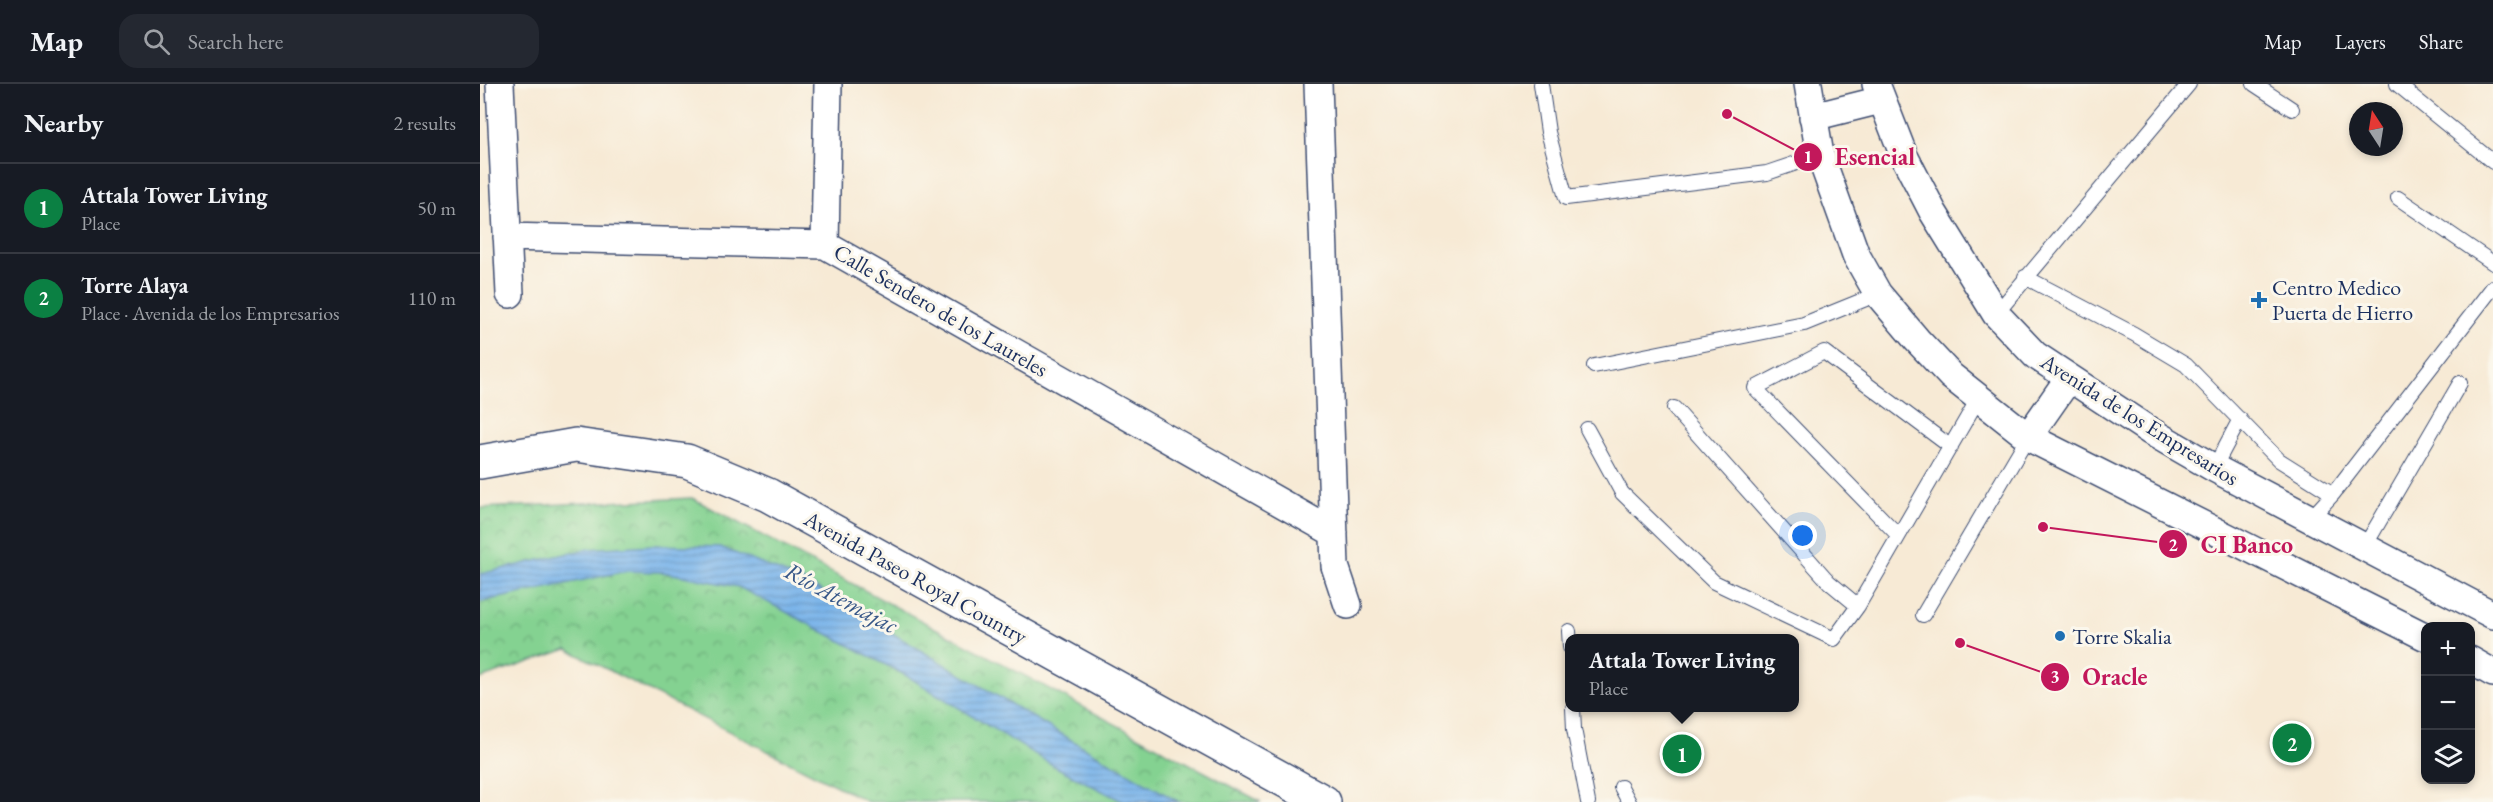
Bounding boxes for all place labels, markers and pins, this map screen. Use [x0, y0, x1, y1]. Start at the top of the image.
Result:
callout: Esencial [1793, 136, 1928, 178]
place label: Centro Medico Puerta de Hierro [2272, 273, 2413, 327]
marker: Centro Medico Puerta de Hierro [2250, 291, 2268, 309]
callout: CI Banco [2158, 523, 2305, 565]
place label: Torre Skalia [2072, 622, 2172, 651]
marker: Torre Skalia [2053, 629, 2067, 643]
callout: Oracle [2040, 656, 2159, 698]
pin: 2 [2272, 720, 2312, 766]
pin: 1 [1662, 732, 1702, 776]

